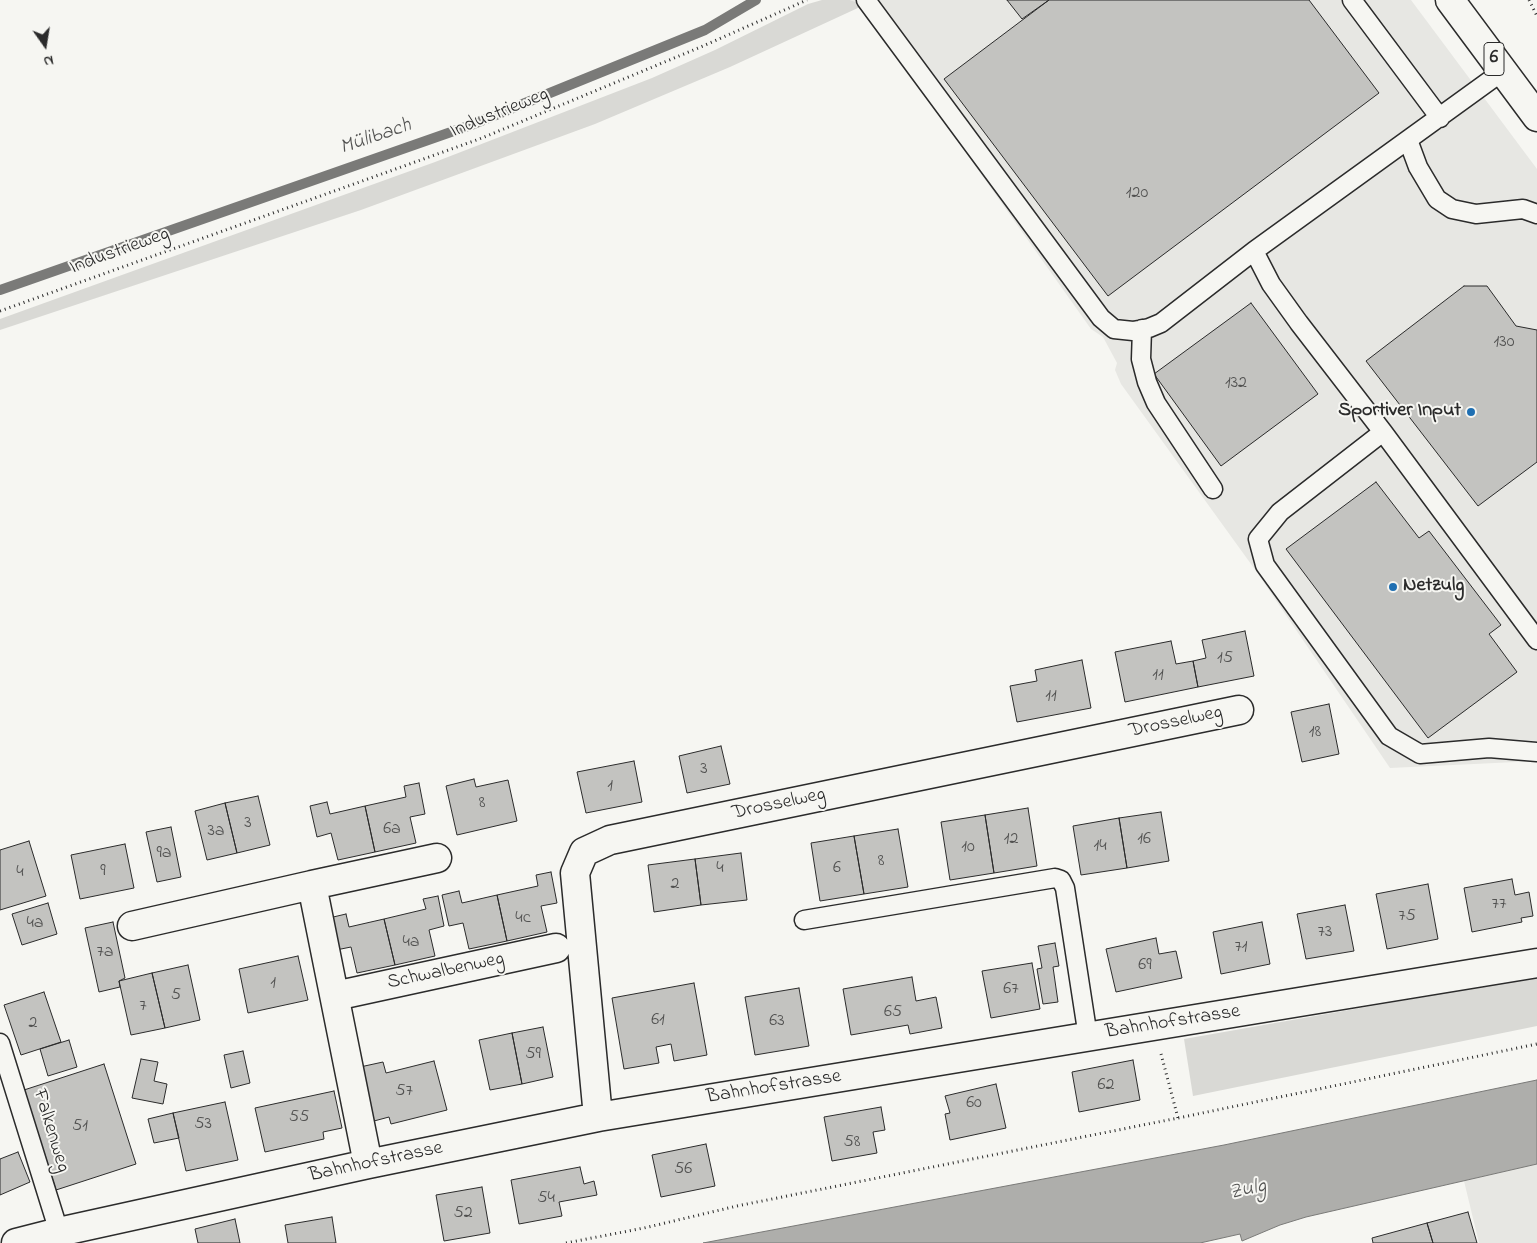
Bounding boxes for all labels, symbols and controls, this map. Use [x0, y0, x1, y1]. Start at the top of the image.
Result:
north arrow [20, 20, 70, 70]
road number: 6 [1484, 42, 1504, 76]
text: N [42, 49, 55, 71]
street label: Industrieweg [447, 83, 553, 145]
water label: Mülibach [337, 114, 415, 162]
house number: 120 [1126, 183, 1148, 205]
street label: Industrieweg [67, 223, 173, 281]
house number: 130 [1494, 332, 1514, 354]
house number: 132 [1225, 373, 1247, 395]
place label: Sportiver Input [1338, 400, 1461, 424]
marker: Sportiver Input [1465, 406, 1477, 418]
place label: Netzulg [1403, 575, 1464, 599]
marker: Netzulg [1387, 581, 1399, 593]
house number: 15 [1217, 648, 1233, 670]
house number: 11 [1152, 665, 1164, 687]
house number: 11 [1045, 686, 1057, 708]
street label: Drosselweg [1127, 701, 1225, 745]
house number: 18 [1309, 722, 1321, 744]
house number: 3 [700, 759, 708, 781]
house number: 1 [607, 776, 613, 798]
street label: Drosselweg [730, 783, 828, 827]
house number: 8 [479, 793, 485, 815]
house number: 3 [244, 813, 252, 835]
house number: 6a [383, 819, 401, 841]
house number: 3a [207, 821, 225, 843]
house number: 12 [1004, 829, 1018, 851]
house number: 16 [1137, 829, 1151, 851]
house number: 14 [1093, 836, 1107, 858]
house number: 10 [961, 837, 975, 859]
house number: 9a [156, 843, 172, 865]
house number: 8 [878, 851, 884, 873]
house number: 4 [716, 858, 724, 880]
house number: 6 [833, 858, 841, 880]
house number: 9 [100, 861, 106, 883]
house number: 4 [16, 862, 24, 884]
house number: 2 [671, 874, 679, 896]
house number: 77 [1492, 894, 1506, 916]
house number: 75 [1398, 906, 1416, 928]
house number: 4c [515, 908, 531, 930]
house number: 4a [26, 913, 44, 935]
house number: 73 [1318, 922, 1332, 944]
house number: 4a [402, 932, 420, 954]
house number: 71 [1234, 937, 1248, 959]
house number: 7a [96, 942, 114, 964]
street label: Schwalbenweg [385, 948, 507, 996]
house number: 69 [1138, 955, 1152, 977]
house number: 1 [270, 973, 276, 995]
house number: 67 [1003, 979, 1019, 1001]
house number: 5 [171, 985, 181, 1007]
house number: 7 [139, 996, 147, 1018]
street label: Bahnhofstrasse [1104, 1001, 1242, 1045]
house number: 65 [884, 1002, 902, 1024]
house number: 61 [651, 1010, 665, 1032]
house number: 63 [769, 1011, 785, 1033]
house number: 2 [29, 1013, 37, 1035]
house number: 59 [525, 1044, 541, 1066]
street label: Bahnhofstrasse [705, 1066, 843, 1110]
house number: 62 [1098, 1075, 1114, 1097]
house number: 57 [395, 1081, 413, 1103]
street label: Falkenweg [26, 1086, 74, 1176]
house number: 60 [966, 1093, 982, 1115]
house number: 55 [289, 1107, 309, 1129]
house number: 53 [194, 1114, 212, 1136]
house number: 51 [72, 1116, 88, 1138]
house number: 58 [843, 1132, 861, 1154]
street label: Bahnhofstrasse [307, 1137, 445, 1189]
house number: 56 [674, 1159, 692, 1181]
water label: Zulg [1227, 1175, 1269, 1207]
house number: 54 [537, 1188, 555, 1210]
house number: 52 [453, 1203, 473, 1225]

